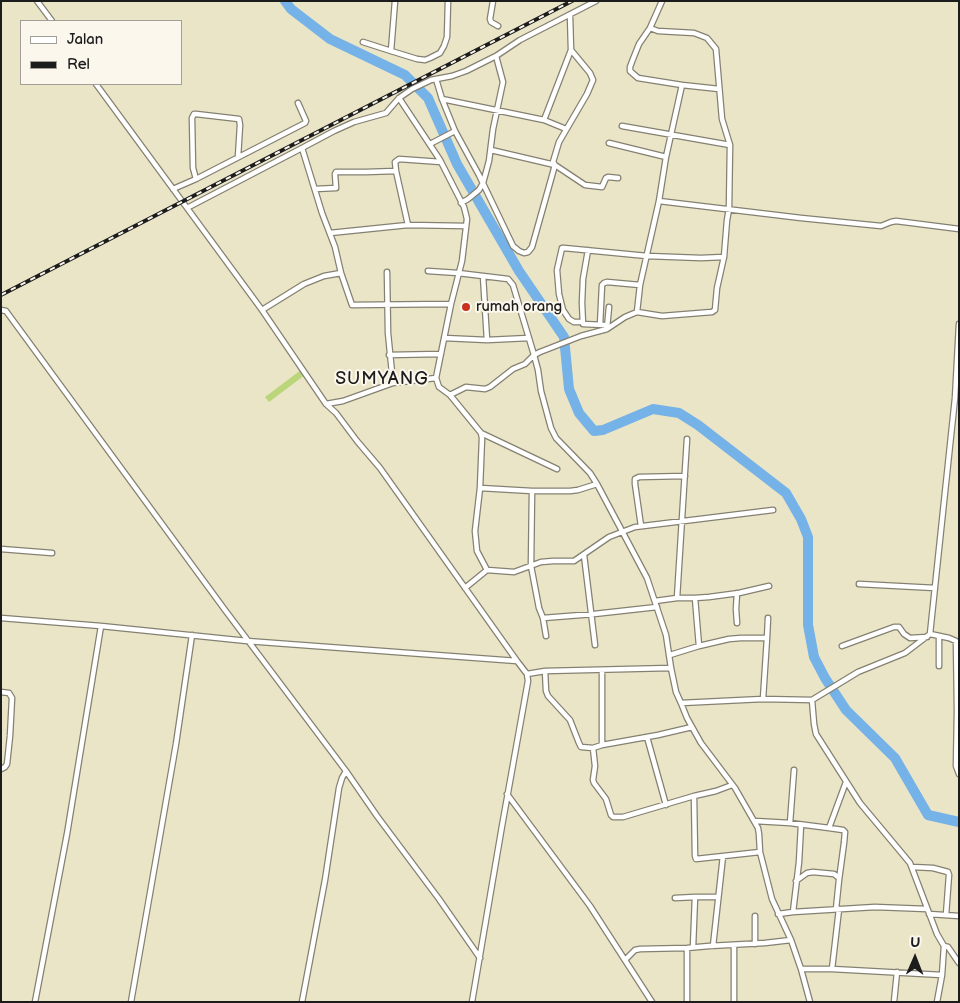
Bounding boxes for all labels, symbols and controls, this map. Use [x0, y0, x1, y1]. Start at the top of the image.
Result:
legend [20, 20, 182, 85]
text: Jalan [67, 30, 103, 49]
text: Rel [67, 55, 90, 74]
place label: rumah orang [476, 298, 562, 316]
marker: rumah orang [460, 301, 472, 313]
district label: SUMYANG [334, 368, 430, 390]
north arrow [890, 933, 940, 983]
text: U [910, 934, 920, 951]

